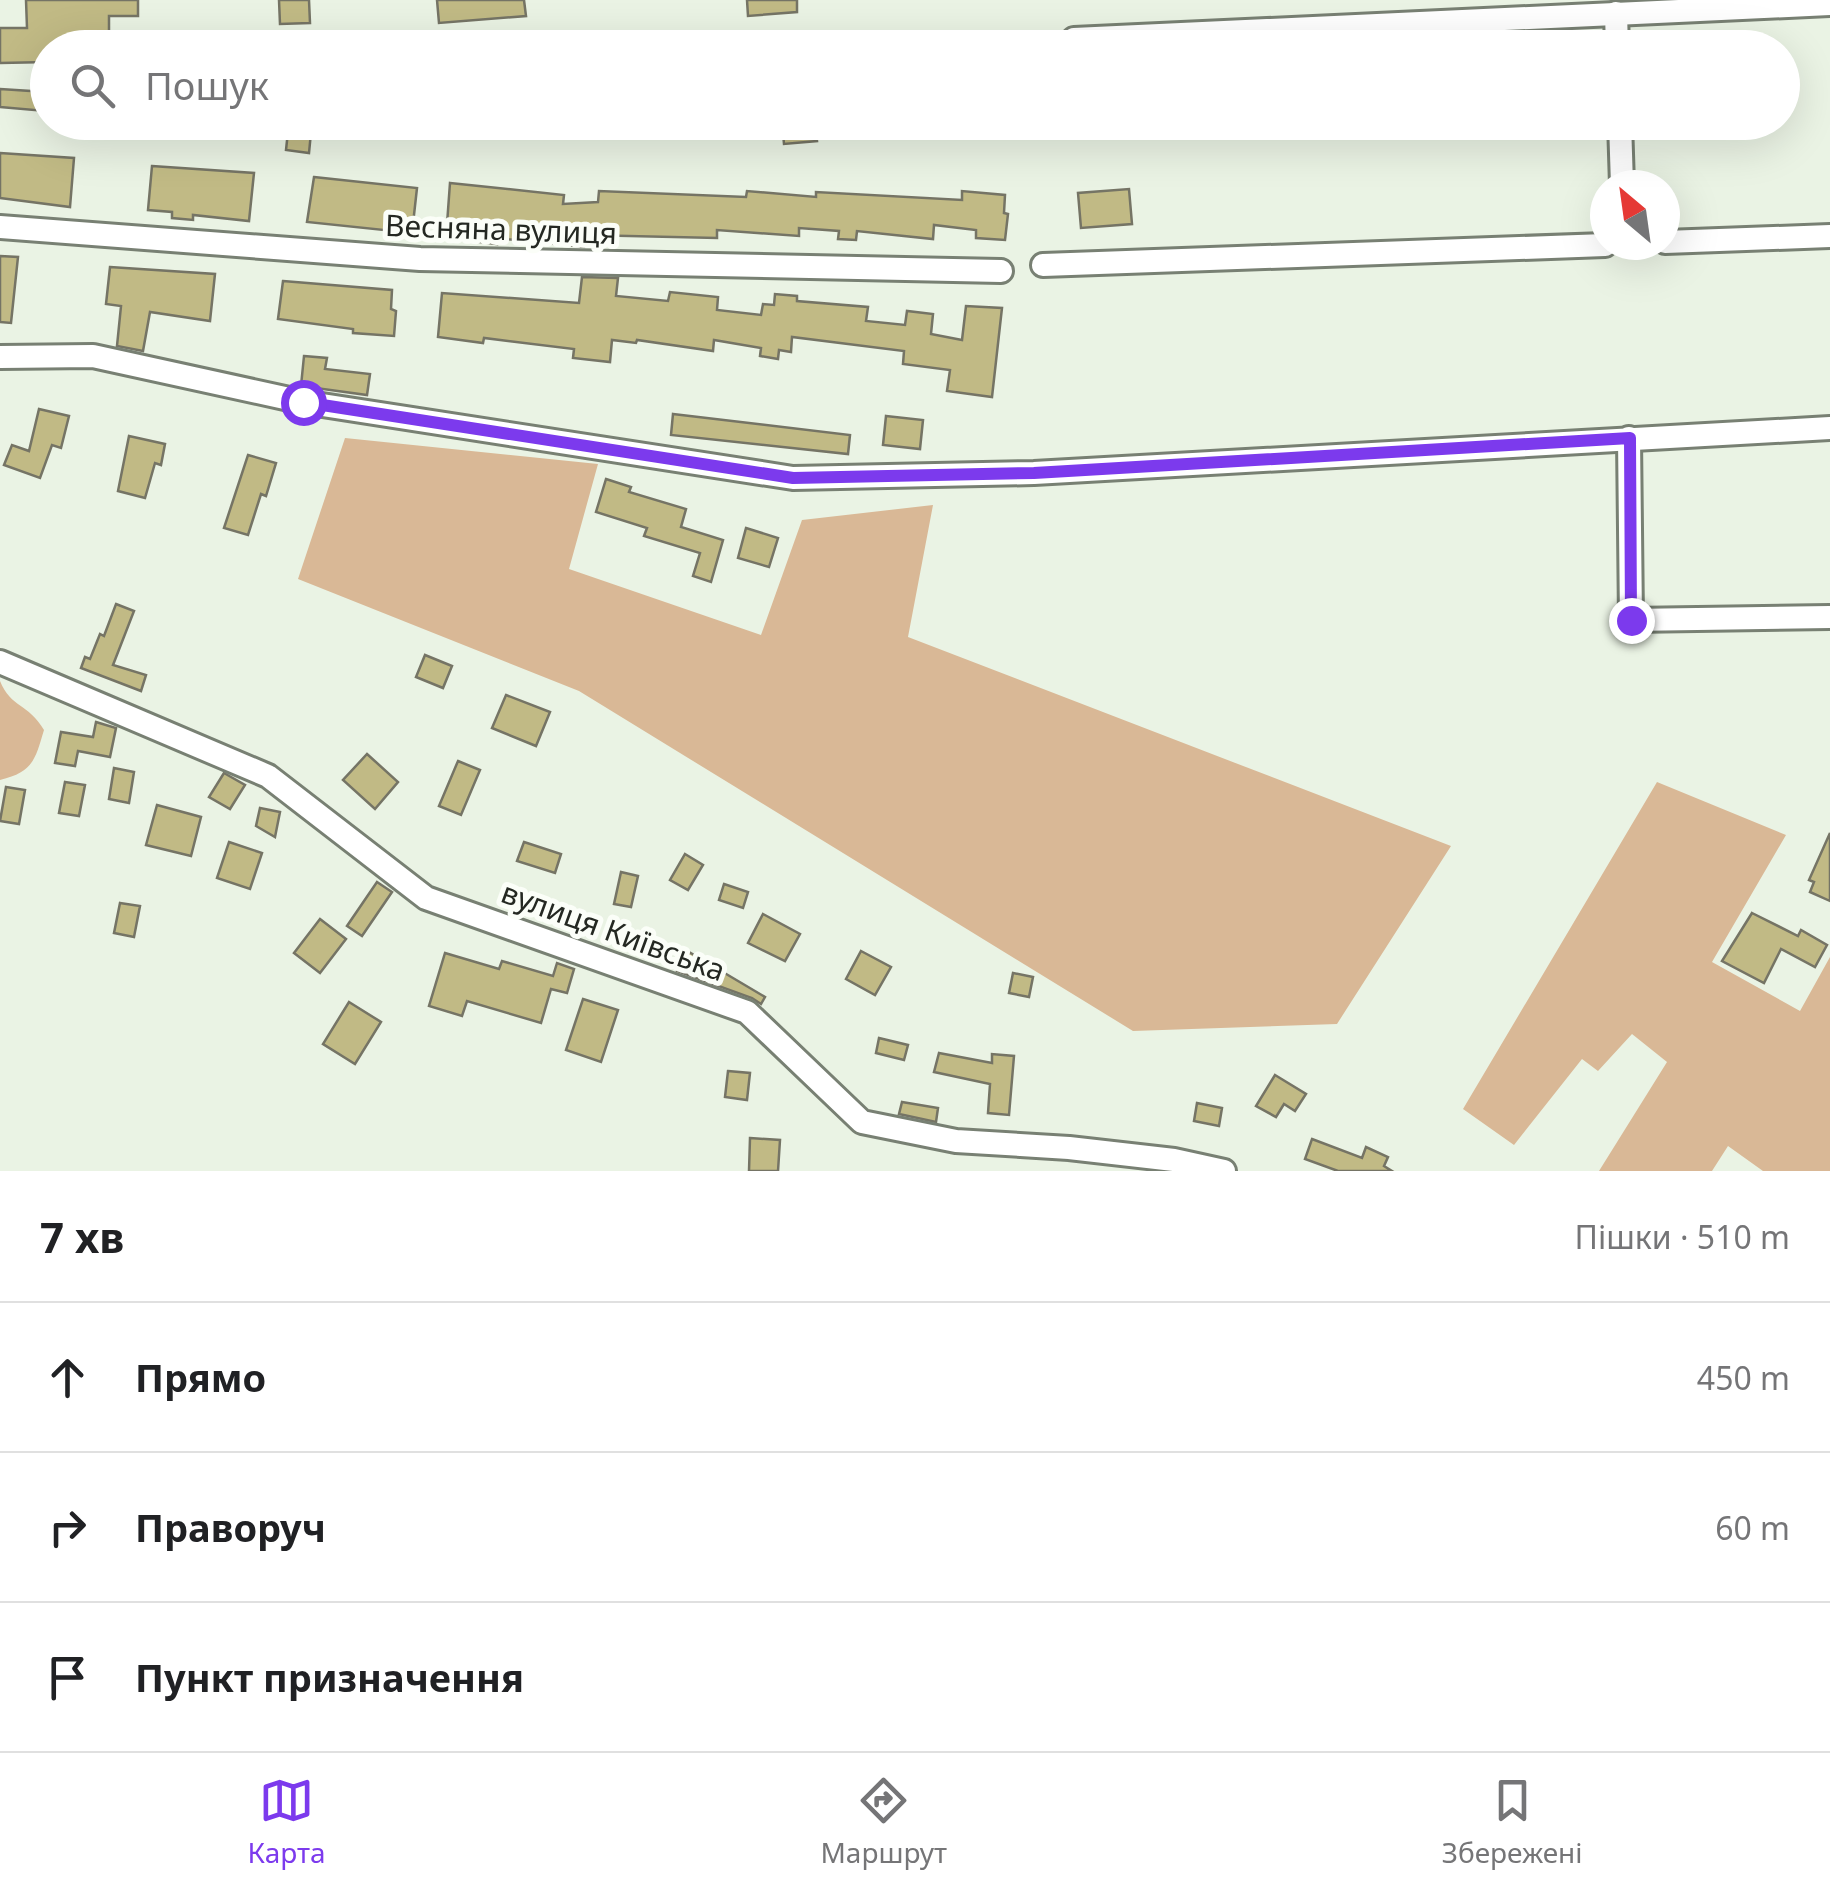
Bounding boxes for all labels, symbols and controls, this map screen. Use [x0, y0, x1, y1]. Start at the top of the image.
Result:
search box [30, 30, 1800, 140]
icon: search [65, 58, 120, 113]
text: Пошук [145, 59, 269, 111]
north arrow [1590, 170, 1680, 260]
street label: Весняна вулиця [385, 204, 618, 253]
route start [281, 380, 327, 426]
route end [1609, 598, 1655, 644]
street label: вулиця Київська [496, 871, 731, 990]
text: 7 хв [40, 1208, 124, 1265]
text: Пішки · 510 m [1574, 1215, 1790, 1258]
icon: ahead [40, 1350, 95, 1405]
text: Прямо [135, 1351, 266, 1403]
text: 450 m [1697, 1356, 1790, 1399]
icon: right [40, 1500, 95, 1555]
text: Праворуч [135, 1501, 326, 1553]
text: 60 m [1715, 1506, 1790, 1549]
icon: arrive [40, 1650, 95, 1705]
text: Пункт призначення [135, 1651, 524, 1703]
tab: Карта [247, 1773, 326, 1871]
tab: Маршрут [820, 1773, 947, 1871]
tab: Збережені [1442, 1773, 1583, 1871]

